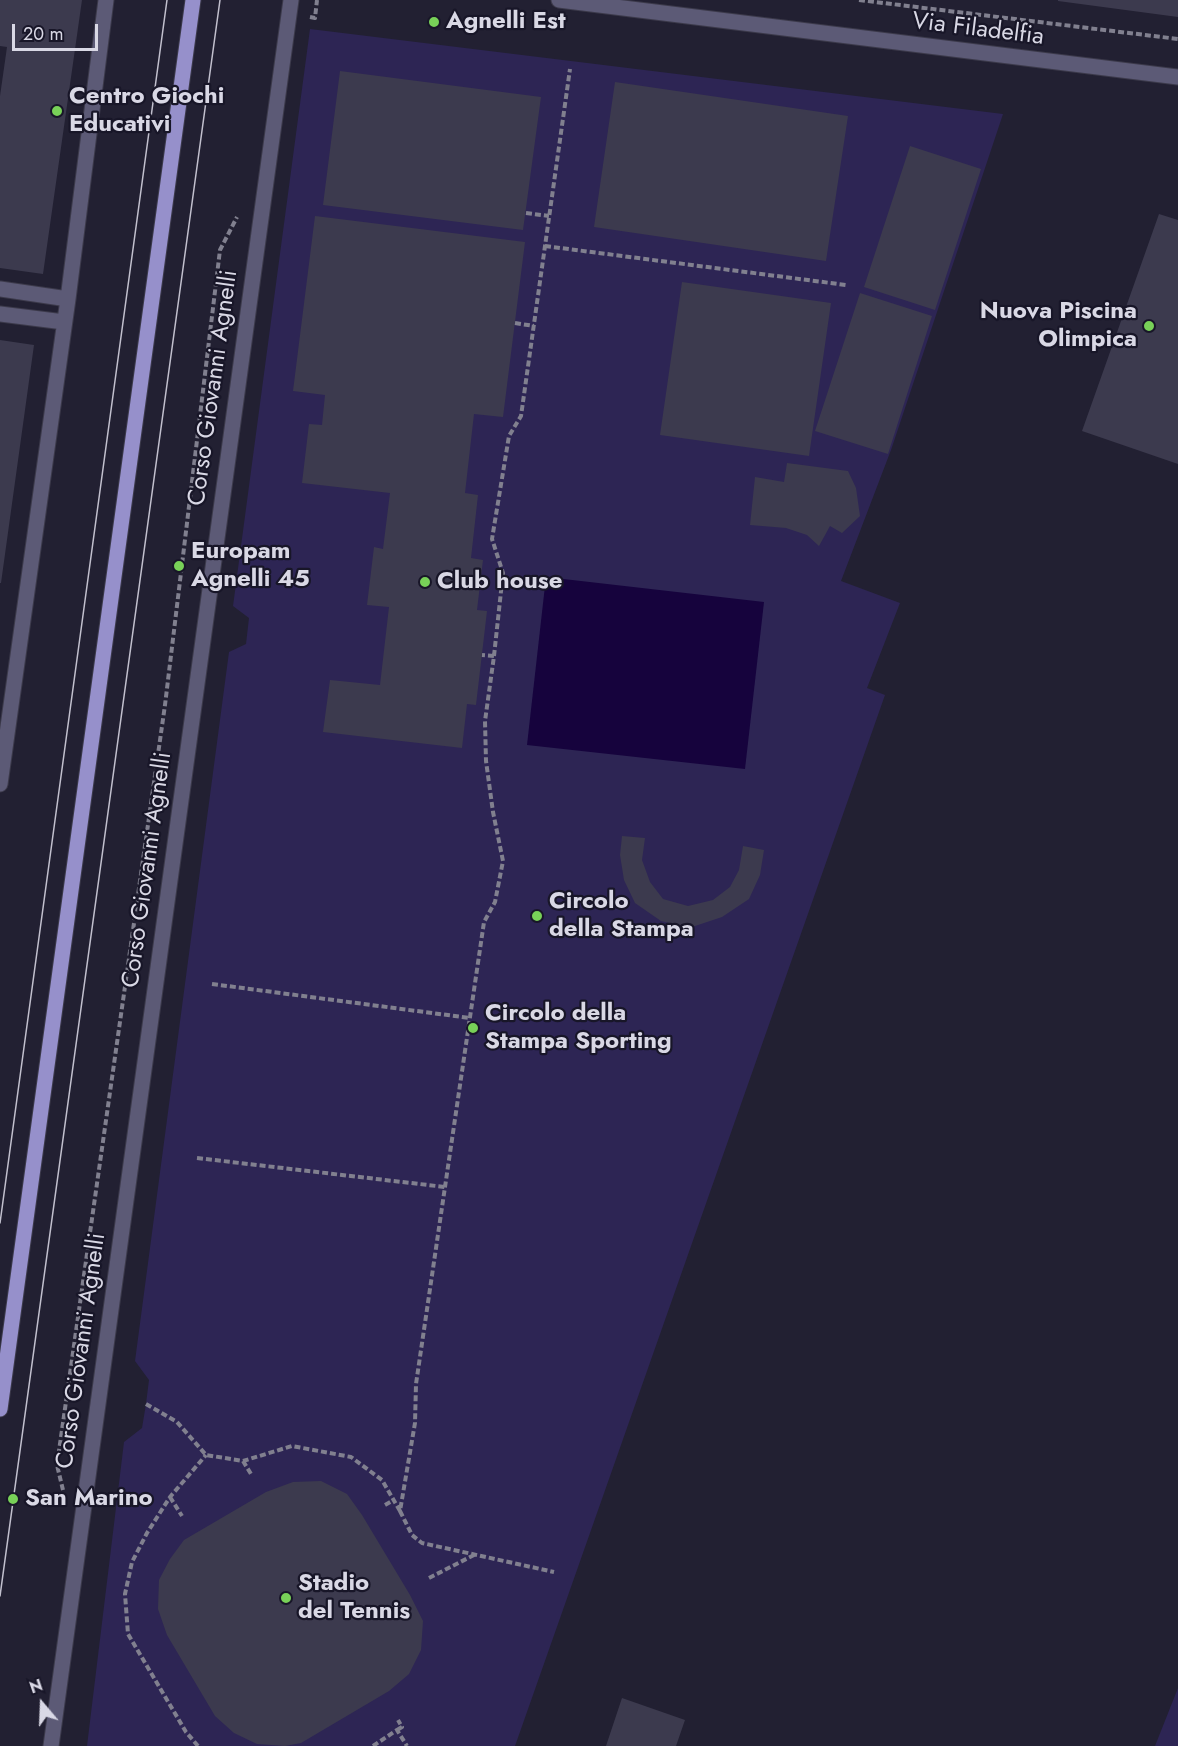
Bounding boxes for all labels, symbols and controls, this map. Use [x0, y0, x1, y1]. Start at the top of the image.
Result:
place label: Agnelli Est [446, 8, 566, 36]
street label: Via Filadelfia [911, 8, 1045, 52]
scale bar [15, 12, 100, 50]
marker: Agnelli Est [427, 15, 441, 29]
text: 20 m [23, 21, 63, 47]
place label: Centro Giochi Educativi [69, 83, 224, 139]
marker: Centro Giochi Educativi [50, 104, 64, 118]
street label: Corso Giovanni Agnelli [183, 268, 245, 508]
place label: Nuova Piscina Olimpica [980, 298, 1137, 354]
marker: Nuova Piscina Olimpica [1142, 319, 1156, 333]
place label: Europam Agnelli 45 [191, 538, 310, 594]
marker: Europam Agnelli 45 [172, 559, 186, 573]
place label: Club house [437, 568, 562, 596]
marker: Club house [418, 575, 432, 589]
street label: Corso Giovanni Agnelli [117, 750, 179, 990]
place label: Circolo della Stampa [549, 888, 694, 944]
marker: Circolo della Stampa [530, 909, 544, 923]
place label: Circolo della Stampa Sporting [485, 1000, 672, 1056]
marker: Circolo della Stampa Sporting [466, 1021, 480, 1035]
street label: Corso Giovanni Agnelli [51, 1231, 113, 1471]
place label: San Marino [25, 1485, 153, 1513]
marker: San Marino [6, 1492, 20, 1506]
place label: Stadio del Tennis [298, 1570, 410, 1626]
marker: Stadio del Tennis [279, 1591, 293, 1605]
north arrow [12, 1674, 72, 1734]
text: N [26, 1674, 46, 1699]

